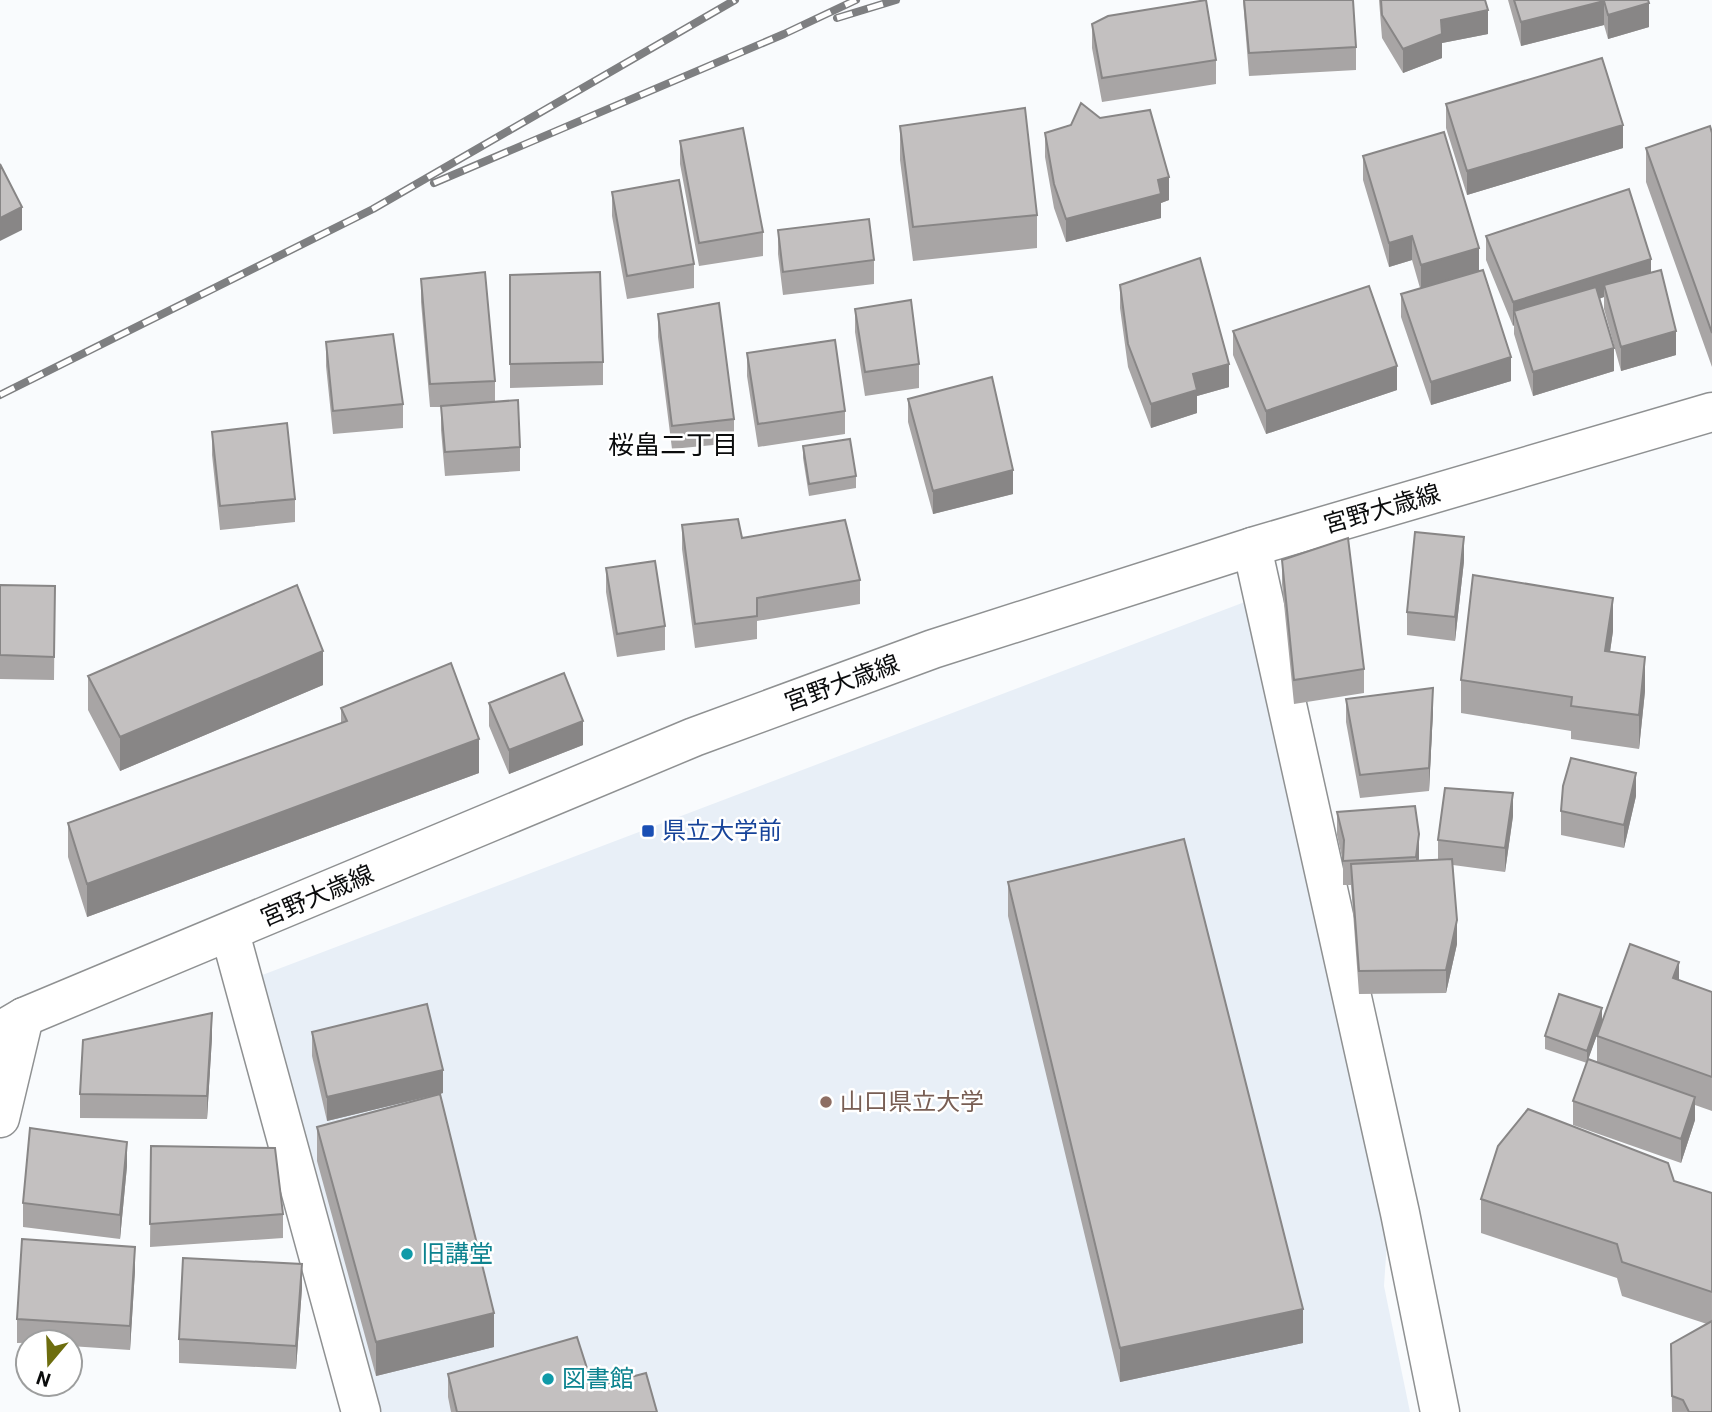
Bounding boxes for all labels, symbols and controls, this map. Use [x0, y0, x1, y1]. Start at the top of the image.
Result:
district label: 桜畠二丁目 [608, 430, 738, 460]
street label: 宮野大歳線 [1320, 479, 1444, 539]
street label: 宮野大歳線 [781, 649, 903, 717]
place label: 県立大学前 [662, 817, 782, 845]
marker: 県立大学前 [640, 823, 656, 839]
street label: 宮野大歳線 [256, 860, 378, 932]
place label: 山口県立大学 [840, 1088, 984, 1116]
marker: 山口県立大学 [818, 1094, 834, 1110]
place label: 旧講堂 [421, 1240, 493, 1268]
marker: 旧講堂 [399, 1246, 415, 1262]
north arrow [14, 1328, 84, 1398]
place label: 図書館 [562, 1365, 634, 1393]
text: N [34, 1366, 54, 1392]
marker: 図書館 [540, 1371, 556, 1387]

